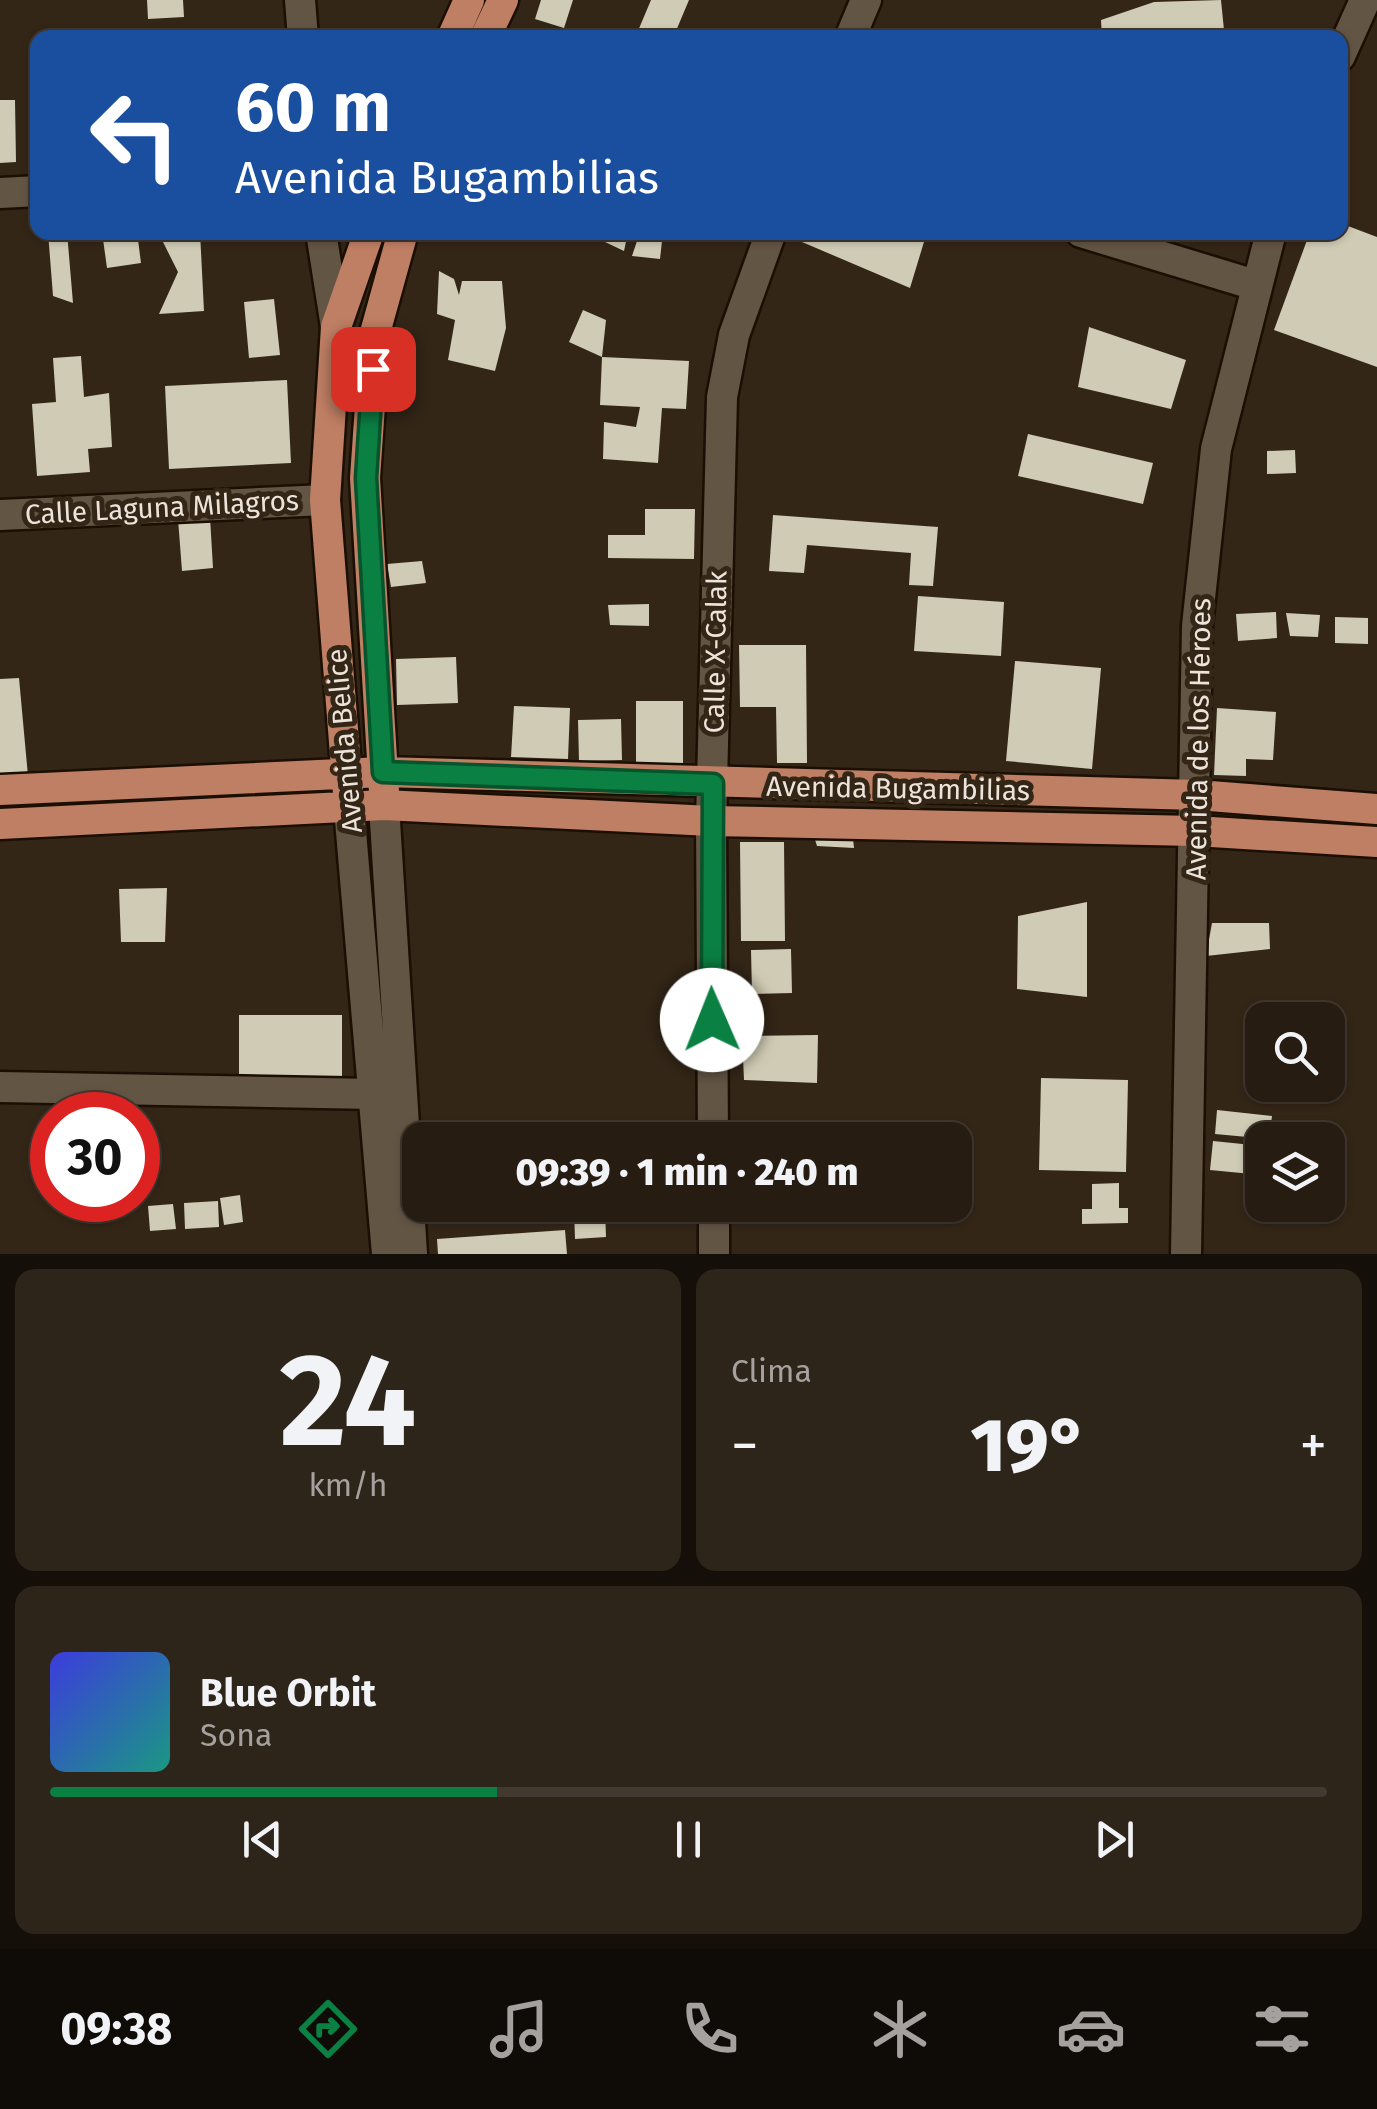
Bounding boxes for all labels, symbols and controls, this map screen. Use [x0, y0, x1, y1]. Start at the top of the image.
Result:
text: 60 m [235, 66, 391, 150]
icon: left [70, 70, 200, 200]
text: Avenida Bugambilias [235, 151, 659, 205]
pin [331, 327, 416, 412]
icon: arrive [346, 342, 401, 397]
street label: Calle Laguna Milagros [24, 484, 300, 531]
street label: Calle X-Calak [698, 570, 733, 734]
street label: Avenida de los Héroes [1180, 598, 1217, 880]
street label: Avenida Belice [320, 647, 369, 835]
street label: Avenida Bugambilias [766, 770, 1030, 807]
position arrow [660, 968, 764, 1072]
map controls [1245, 1002, 1345, 1222]
button: search [1245, 1002, 1345, 1102]
speed limit sign: 30 [30, 1092, 160, 1222]
button: layers [1245, 1122, 1345, 1222]
text: 09:39 · 1 min · 240 m [516, 1149, 858, 1195]
text: 24 [280, 1323, 416, 1479]
text: Clima [731, 1352, 812, 1390]
text: 19° [970, 1401, 1088, 1491]
text: − [731, 1413, 759, 1479]
text: + [1300, 1413, 1327, 1479]
text: km/h [308, 1466, 388, 1504]
text: Blue Orbit [200, 1670, 376, 1716]
text: Sona [200, 1716, 272, 1754]
icon: previous [235, 1812, 290, 1867]
icon: pause [661, 1812, 716, 1867]
icon: next [1087, 1812, 1142, 1867]
icon: directions [293, 1994, 363, 2064]
icon: music [484, 1994, 554, 2064]
icon: phone [675, 1994, 745, 2064]
icon: climate [865, 1994, 935, 2064]
icon: car [1056, 1994, 1126, 2064]
icon: filters [1247, 1994, 1317, 2064]
text: 09:38 [60, 2002, 172, 2056]

